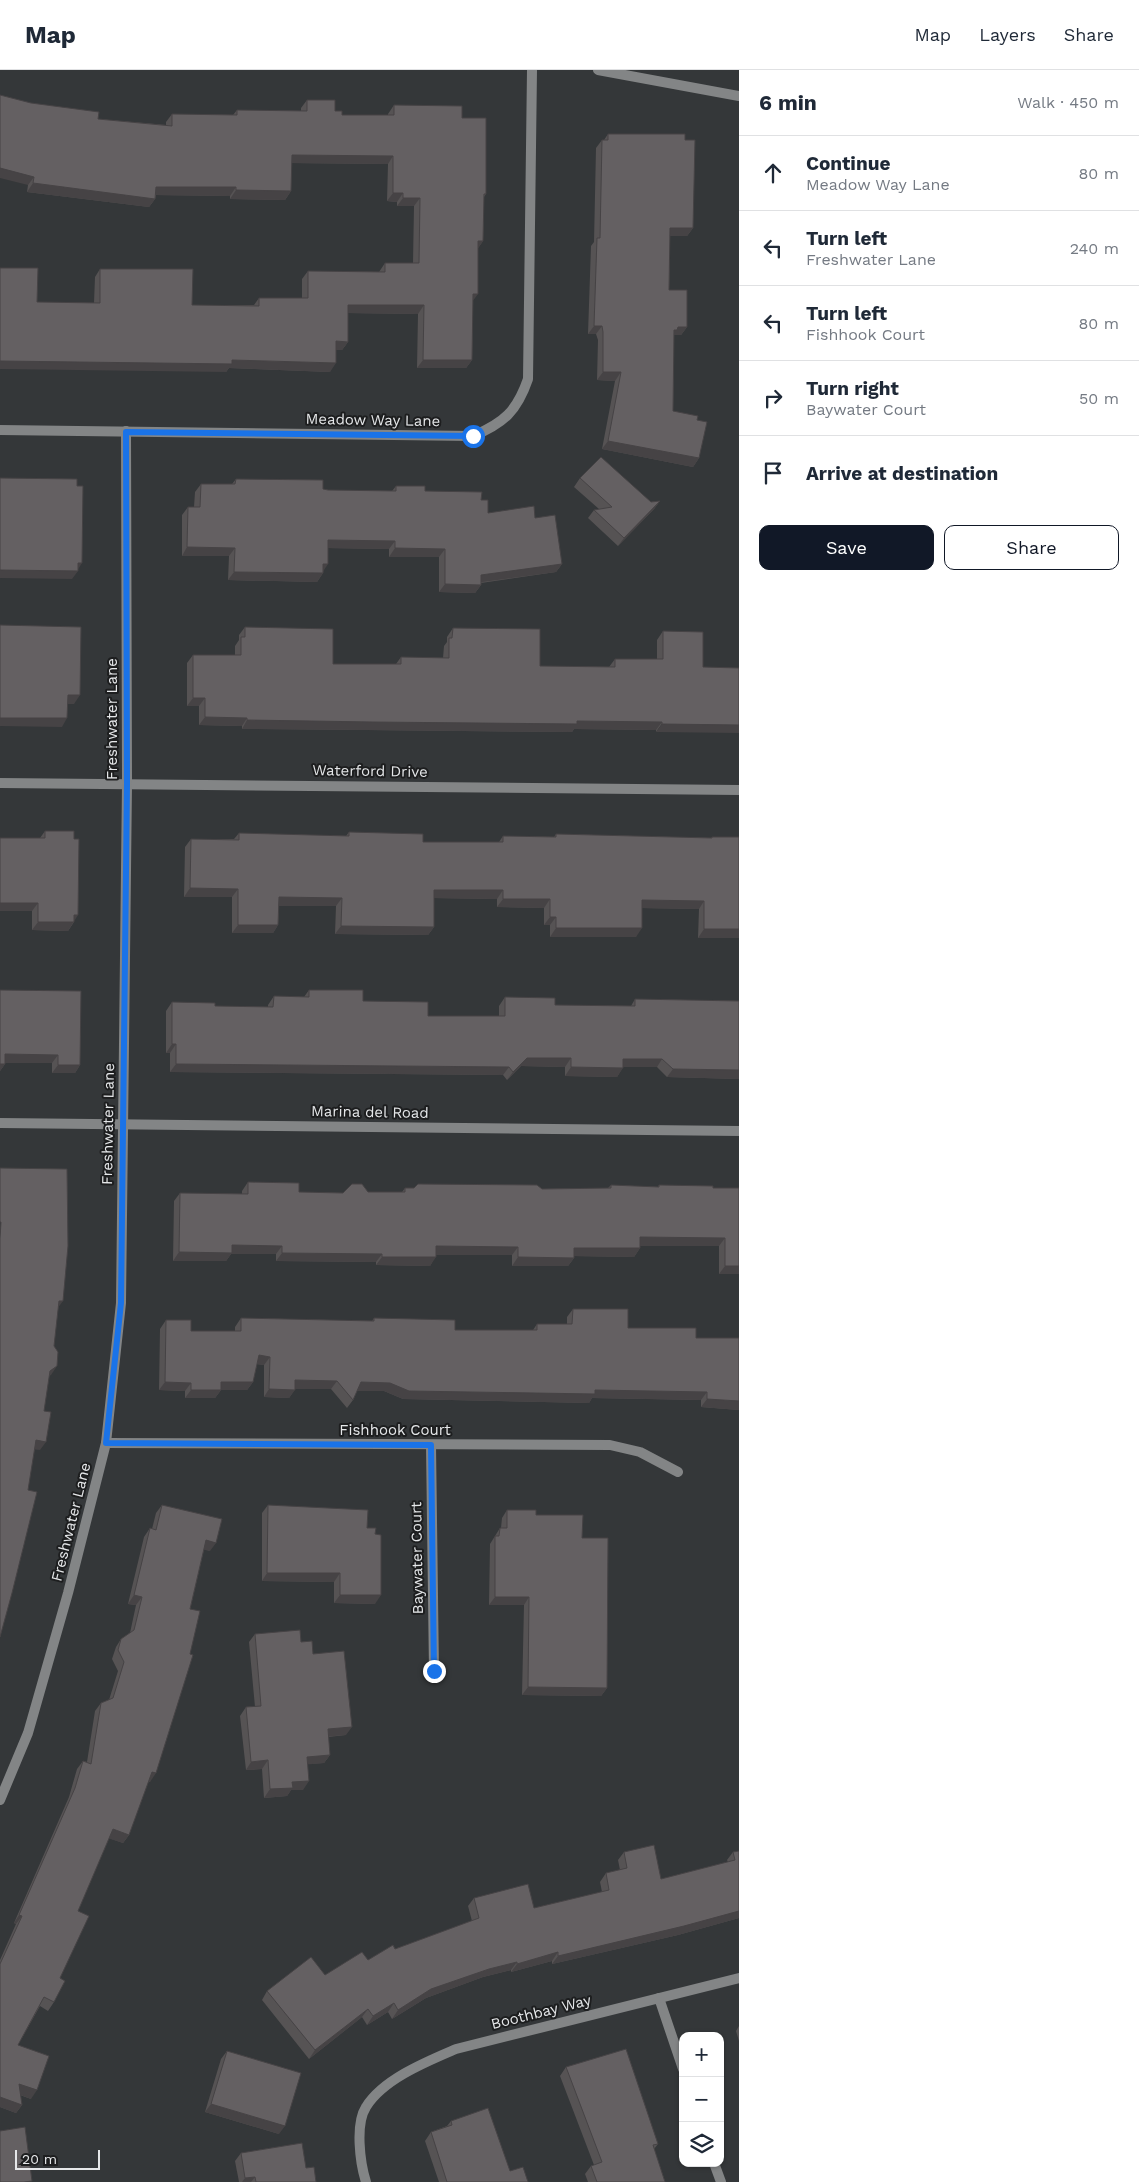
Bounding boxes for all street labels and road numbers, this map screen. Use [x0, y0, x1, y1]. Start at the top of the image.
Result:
street label: Meadow Way Lane [305, 410, 441, 430]
street label: Freshwater Lane [103, 658, 121, 780]
street label: Waterford Drive [312, 761, 428, 781]
street label: Freshwater Lane [98, 1063, 118, 1185]
street label: Marina del Road [311, 1102, 429, 1122]
street label: Fishhook Court [339, 1421, 451, 1439]
street label: Freshwater Lane [48, 1461, 94, 1583]
street label: Baywater Court [407, 1501, 427, 1614]
street label: Boothbay Way [489, 1991, 593, 2033]

